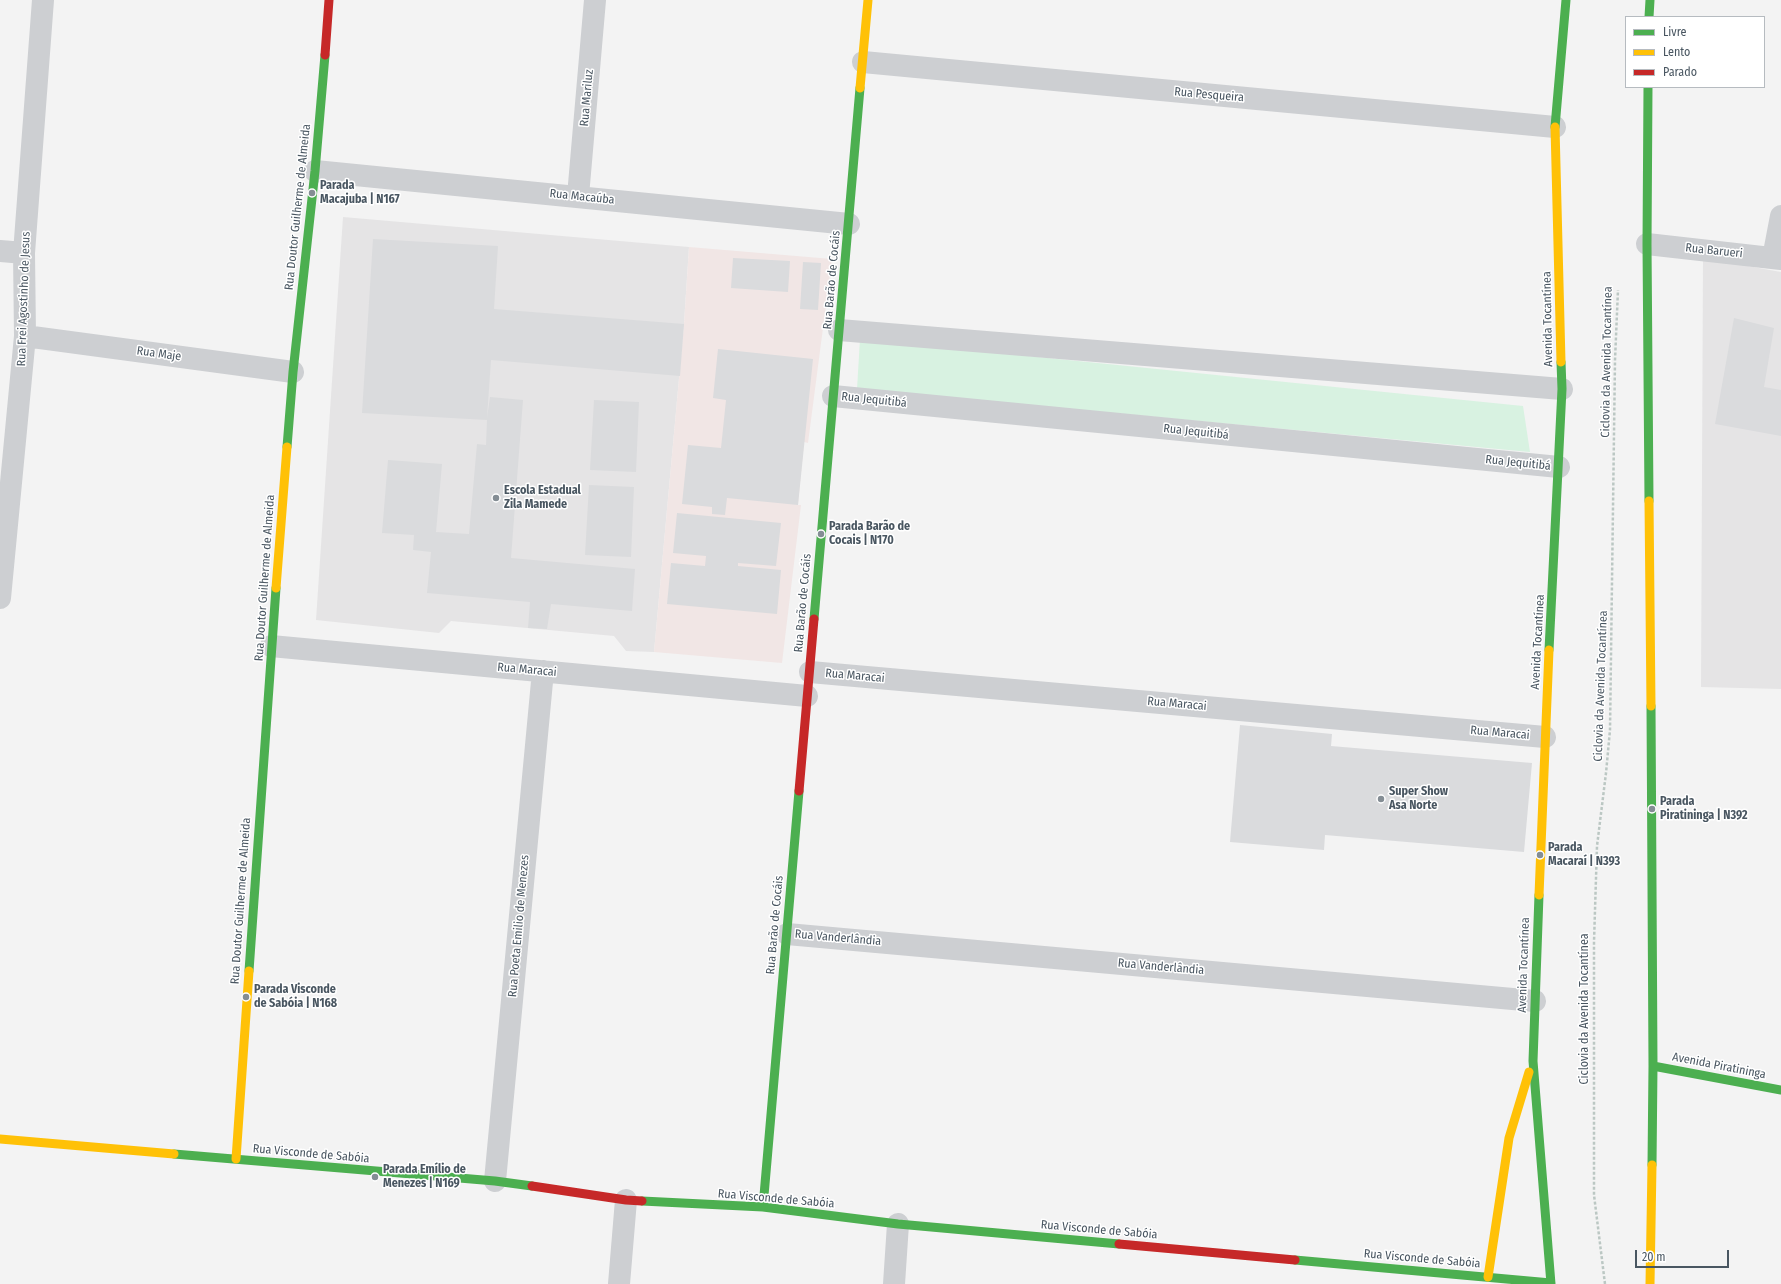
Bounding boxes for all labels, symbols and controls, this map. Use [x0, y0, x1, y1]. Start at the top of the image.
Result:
legend [1625, 16, 1765, 88]
text: Livre [1663, 25, 1686, 39]
text: Lento [1663, 45, 1690, 59]
text: Parado [1663, 65, 1697, 79]
street label: Rua Mariluz [577, 69, 597, 127]
street label: Rua Pesqueira [1174, 85, 1244, 105]
street label: Rua Doutor Guilherme de Almeida [282, 123, 314, 291]
place label: Parada Macajuba | N167 [320, 179, 400, 207]
street label: Rua Macaúba [549, 186, 615, 208]
marker: Parada Macajuba | N167 [307, 188, 317, 198]
street label: Rua Barão de Cocáis [821, 230, 843, 330]
street label: Rua Frei Agostinho de Jesus [14, 231, 34, 367]
street label: Rua Barueri [1685, 241, 1743, 261]
street label: Avenida Tocantínea [1540, 271, 1556, 367]
street label: Ciclovia da Avenida Tocantínea [1598, 286, 1616, 438]
street label: Rua Maje [136, 344, 182, 364]
street label: Rua Jequitibá [841, 389, 907, 411]
street label: Rua Jequitibá [1163, 421, 1229, 443]
street label: Rua Jequitibá [1485, 452, 1551, 474]
place label: Escola Estadual Zila Mamede [504, 484, 581, 512]
marker: Escola Estadual Zila Mamede [491, 493, 501, 503]
street label: Rua Doutor Guilherme de Almeida [252, 494, 278, 662]
place label: Parada Barão de Cocais | N170 [829, 520, 910, 548]
marker: Parada Barão de Cocais | N170 [816, 529, 826, 539]
street label: Rua Barão de Cocáis [792, 553, 814, 653]
street label: Avenida Tocantínea [1528, 594, 1548, 690]
street label: Ciclovia da Avenida Tocantínea [1591, 610, 1611, 762]
street label: Rua Maracai [497, 660, 557, 680]
street label: Rua Maracai [825, 666, 885, 686]
street label: Rua Maracai [1147, 694, 1207, 714]
street label: Rua Maracai [1470, 723, 1530, 743]
place label: Super Show Asa Norte [1389, 785, 1448, 813]
marker: Super Show Asa Norte [1376, 794, 1386, 804]
place label: Parada Piratininga | N392 [1660, 795, 1748, 823]
marker: Parada Piratininga | N392 [1647, 804, 1657, 814]
street label: Rua Doutor Guilherme de Almeida [228, 817, 254, 985]
place label: Parada Macaraí | N393 [1548, 841, 1620, 869]
marker: Parada Macaraí | N393 [1535, 850, 1545, 860]
street label: Rua Poeta Emilio de Menezes [506, 854, 532, 998]
street label: Rua Barão de Cocáis [764, 875, 786, 975]
street label: Avenida Tocantínea [1515, 917, 1533, 1013]
street label: Rua Vanderlândia [794, 927, 882, 949]
street label: Ciclovia da Avenida Tocantínea [1578, 933, 1592, 1085]
street label: Rua Vanderlândia [1117, 956, 1205, 978]
place label: Parada Visconde de Sabóia | N168 [254, 983, 337, 1011]
marker: Parada Visconde de Sabóia | N168 [241, 992, 251, 1002]
street label: Avenida Piratininga [1671, 1050, 1767, 1082]
street label: Rua Visconde de Sabóia [252, 1142, 370, 1166]
place label: Parada Emílio de Menezes | N169 [383, 1163, 466, 1191]
marker: Parada Emílio de Menezes | N169 [370, 1172, 380, 1182]
street label: Rua Visconde de Sabóia [717, 1187, 835, 1211]
street label: Rua Visconde de Sabóia [1040, 1218, 1158, 1242]
scale bar [1637, 1242, 1731, 1268]
street label: Rua Visconde de Sabóia [1363, 1247, 1481, 1271]
text: 20 m [1642, 1250, 1666, 1264]

